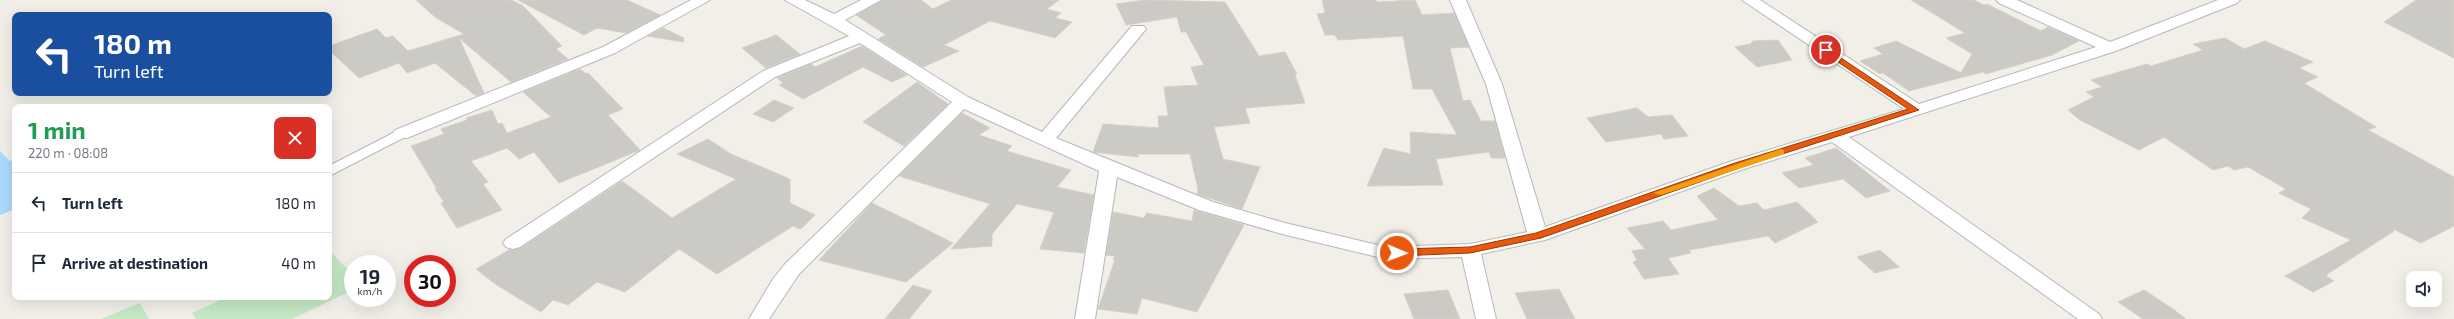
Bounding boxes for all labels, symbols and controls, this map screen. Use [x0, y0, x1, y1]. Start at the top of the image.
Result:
text: 180 m [94, 26, 172, 60]
icon: left [28, 28, 80, 80]
pin [1809, 33, 1843, 67]
icon: arrive [1815, 39, 1837, 61]
text: Turn left [94, 60, 164, 82]
text: 1 min [28, 115, 86, 144]
button: close [274, 117, 316, 159]
text: 220 m · 08:08 [28, 145, 108, 161]
icon: left [28, 192, 50, 214]
text: Turn left [62, 194, 123, 212]
text: 180 m [275, 194, 316, 212]
position arrow [1376, 232, 1418, 274]
icon: arrive [28, 252, 50, 274]
text: Arrive at destination [62, 254, 208, 272]
text: 40 m [281, 254, 316, 272]
speed limit sign: 30 [404, 255, 456, 307]
text: 19 [360, 264, 380, 288]
map controls [2406, 271, 2442, 307]
button: sound [2406, 271, 2442, 307]
text: km/h [358, 285, 382, 297]

